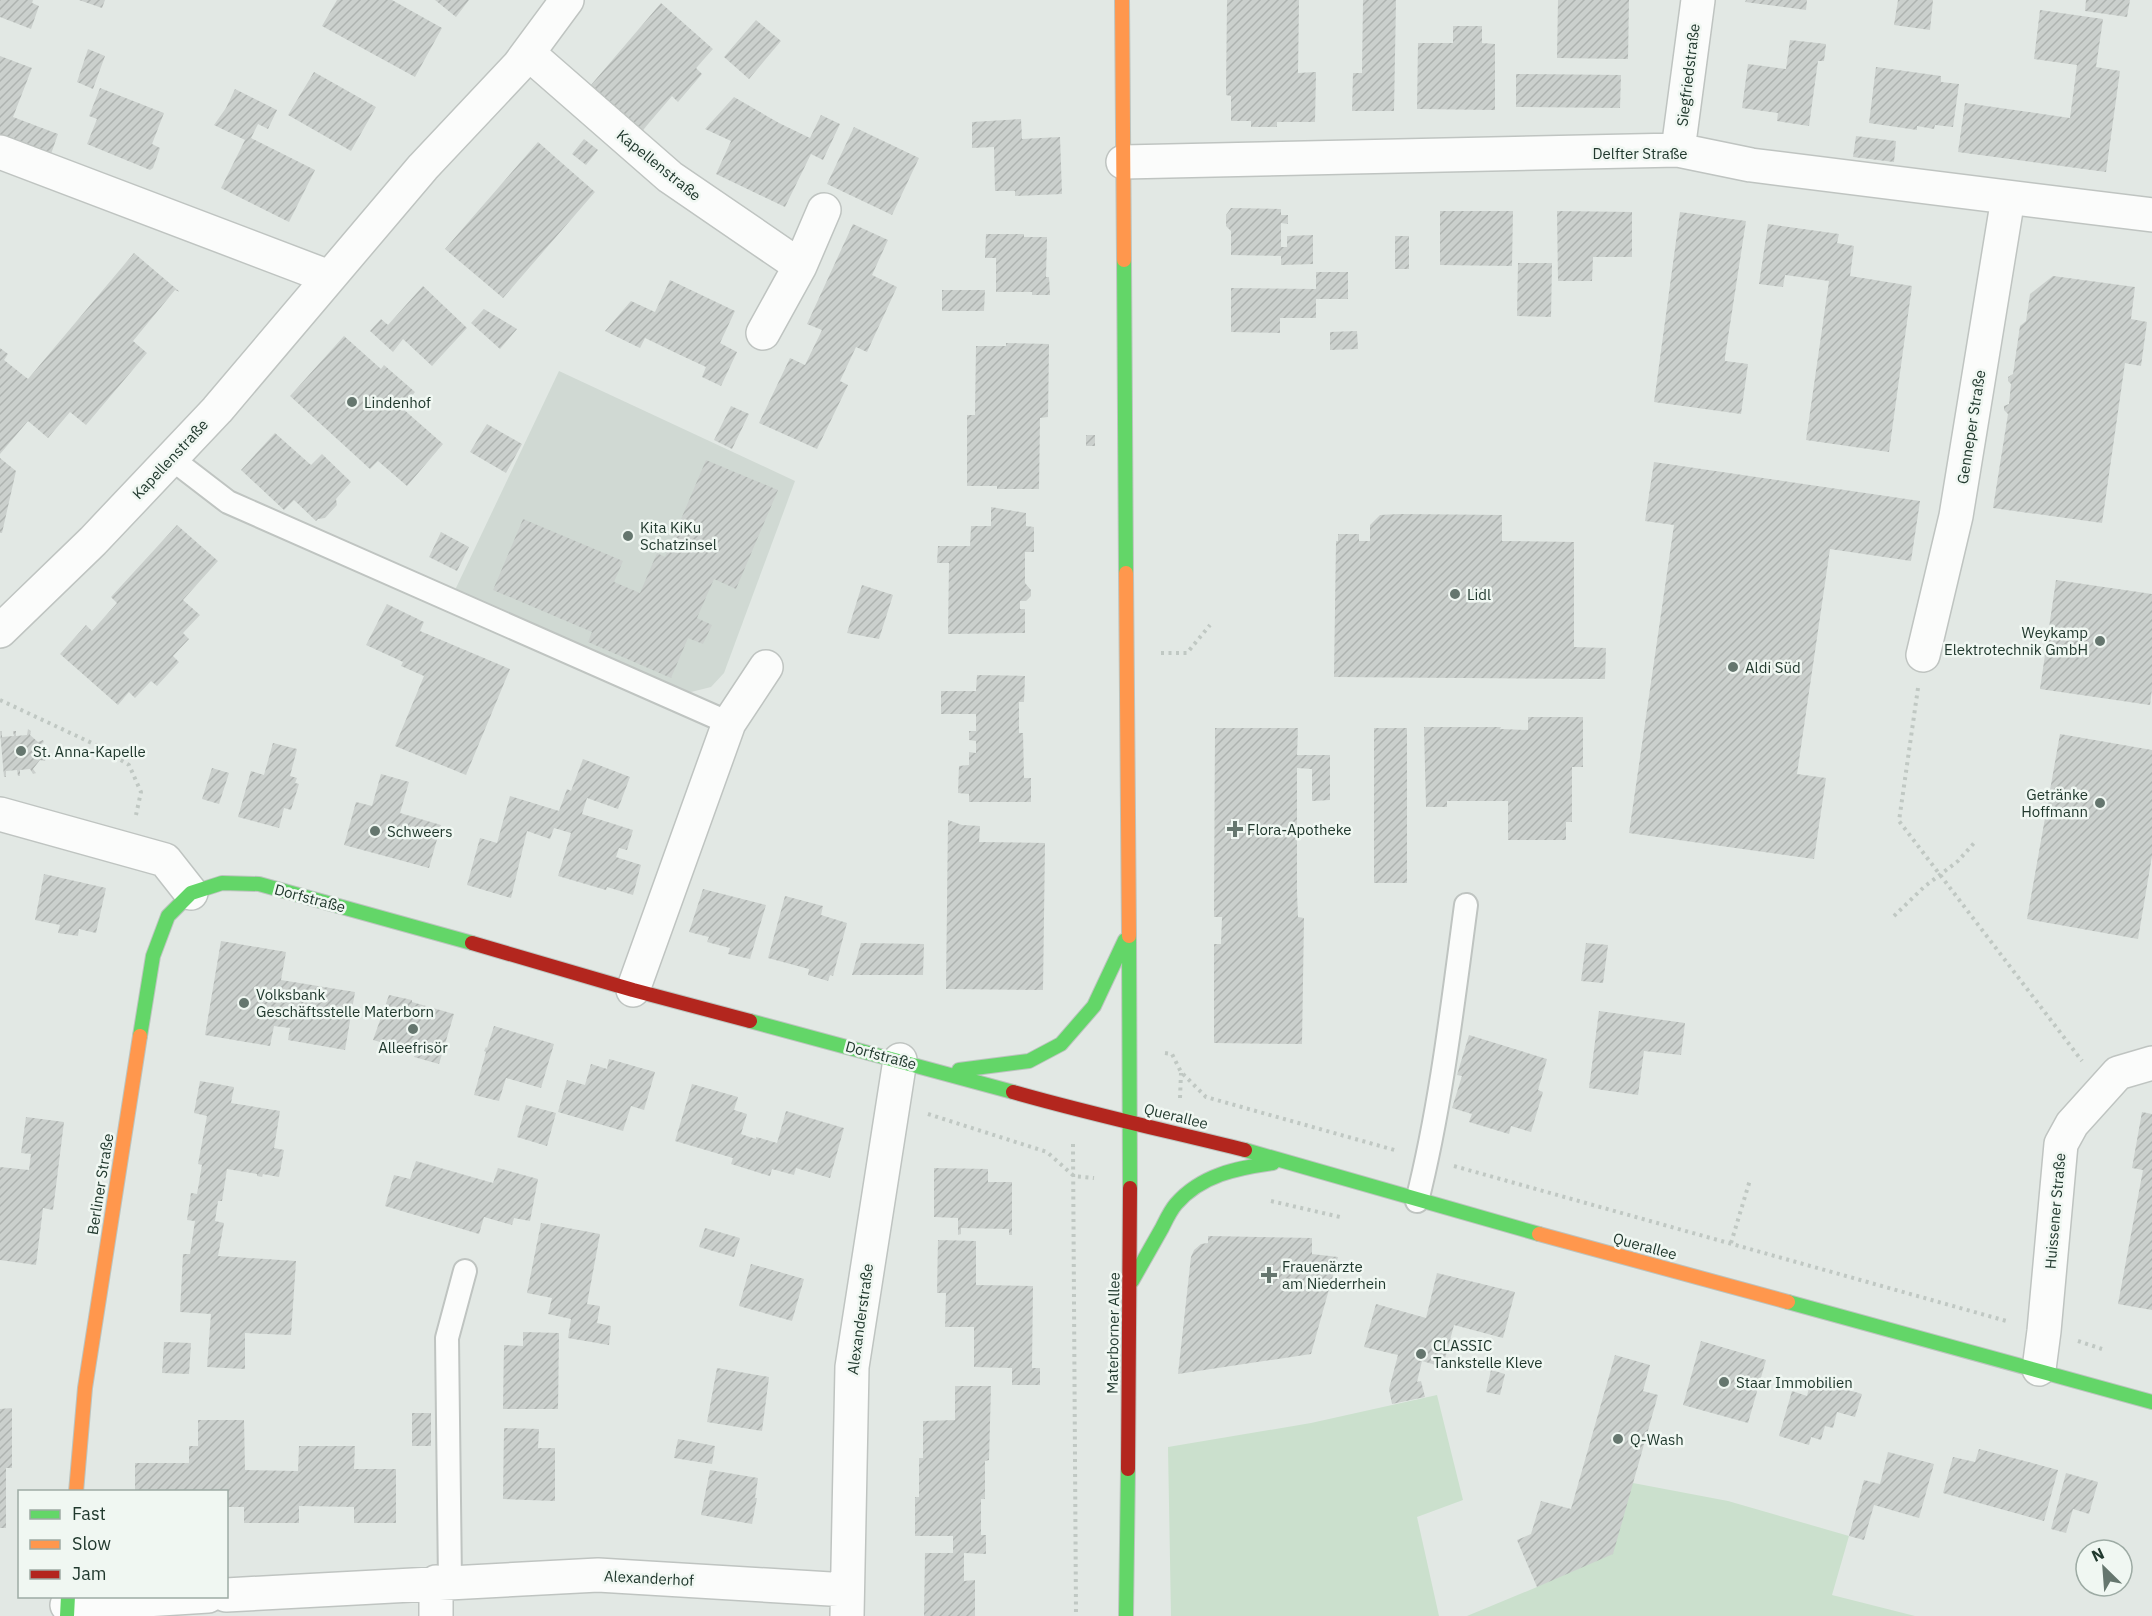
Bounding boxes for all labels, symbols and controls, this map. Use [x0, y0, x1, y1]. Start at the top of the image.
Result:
street label: Siegfriedstraße [1672, 23, 1704, 127]
street label: Kapellenstraße [613, 125, 705, 205]
street label: Delfter Straße [1593, 144, 1688, 163]
street label: Genneper Straße [1953, 369, 1989, 485]
place label: Lindenhof [364, 393, 431, 412]
marker: Lindenhof [345, 395, 359, 409]
street label: Kapellenstraße [128, 415, 212, 503]
place label: Kita KiKu Schatzinsel [640, 518, 717, 554]
marker: Kita KiKu Schatzinsel [621, 529, 635, 543]
place label: Lidl [1467, 585, 1491, 604]
marker: Lidl [1448, 587, 1462, 601]
place label: Weykamp Elektrotechnik GmbH [1944, 623, 2088, 659]
marker: Weykamp Elektrotechnik GmbH [2093, 634, 2107, 648]
place label: Aldi Süd [1745, 658, 1801, 677]
marker: Aldi Süd [1726, 660, 1740, 674]
place label: St. Anna-Kapelle [33, 742, 146, 761]
marker: St. Anna-Kapelle [14, 744, 28, 758]
place label: Getränke Hoffmann [2021, 785, 2088, 821]
marker: Getränke Hoffmann [2093, 796, 2107, 810]
place label: Flora-Apotheke [1247, 820, 1352, 839]
place label: Schweers [387, 822, 452, 841]
marker: Flora-Apotheke [1228, 822, 1242, 836]
marker: Schweers [368, 824, 382, 838]
street label: Dorfstraße [272, 879, 348, 917]
place label: Volksbank Geschäftsstelle Materborn [256, 985, 434, 1021]
marker: Volksbank Geschäftsstelle Materborn [237, 996, 251, 1010]
marker: Alleefrisör [406, 1022, 420, 1036]
street label: Dorfstraße [843, 1036, 919, 1074]
place label: Alleefrisör [378, 1038, 448, 1057]
street label: Querallee [1142, 1099, 1210, 1133]
street label: Berliner Straße [83, 1132, 117, 1236]
street label: Huissener Straße [2040, 1152, 2070, 1270]
street label: Querallee [1611, 1228, 1679, 1264]
place label: Frauenärzte am Niederrhein [1282, 1257, 1386, 1293]
street label: Alexanderstraße [843, 1262, 877, 1376]
marker: Frauenärzte am Niederrhein [1260, 1266, 1278, 1284]
street label: Materborner Allee [1102, 1272, 1124, 1394]
place label: CLASSIC Tankstelle Kleve [1433, 1336, 1543, 1372]
marker: CLASSIC Tankstelle Kleve [1414, 1347, 1428, 1361]
place label: Staar Immobilien [1736, 1373, 1853, 1392]
marker: Staar Immobilien [1717, 1375, 1731, 1389]
place label: Q-Wash [1630, 1430, 1684, 1449]
marker: Q-Wash [1611, 1432, 1625, 1446]
legend [18, 1490, 228, 1598]
text: Fast [72, 1502, 106, 1525]
text: Slow [72, 1532, 111, 1555]
north arrow [2074, 1538, 2134, 1598]
text: N [2088, 1543, 2107, 1566]
text: Jam [72, 1562, 107, 1585]
street label: Alexanderhof [604, 1566, 695, 1590]

